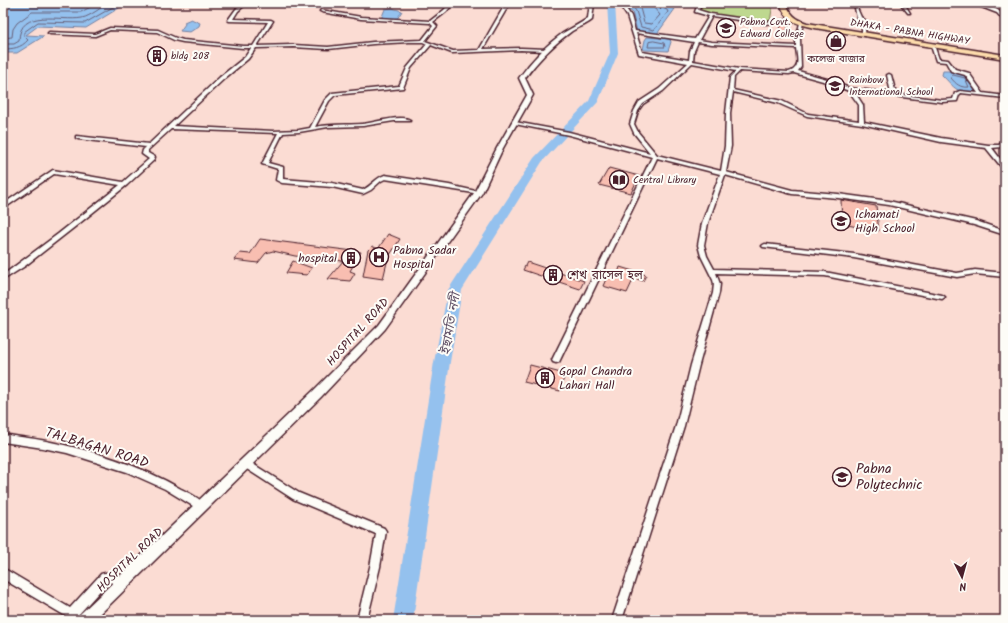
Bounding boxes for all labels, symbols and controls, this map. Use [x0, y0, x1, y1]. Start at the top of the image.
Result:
place label: Pabna Covt. Edward College [740, 14, 804, 42]
street label: DHAKA - PABNA HIGHWAY [849, 15, 972, 50]
school or university icon: Pabna Covt. Edward College [715, 17, 737, 39]
shop icon: কলেজ বাজার [825, 30, 847, 52]
building icon: bldg 208 [146, 45, 168, 67]
place label: bldg 208 [171, 48, 210, 64]
place label: কলেজ বাজার [806, 51, 866, 67]
place label: Rainbow International School [849, 72, 934, 100]
school or university icon: Rainbow International School [824, 75, 846, 97]
library icon: Central Library [608, 169, 630, 191]
place label: Central Library [633, 172, 697, 188]
place label: Ichamati High School [855, 205, 915, 238]
school or university icon: Ichamati High School [830, 210, 852, 232]
place label: Pabna Sadar Hospital [393, 241, 457, 274]
hospital icon: Pabna Sadar Hospital [368, 246, 390, 268]
building icon: hospital [340, 247, 362, 269]
place label: hospital [298, 249, 337, 268]
building icon: শেখ রাসেল হল [542, 264, 564, 286]
place label: শেখ রাসেল হল [567, 266, 643, 285]
water label: ইছামতি নদী [435, 289, 467, 357]
street label: HOSPITAL ROAD [322, 293, 394, 370]
place label: Gopal Chandra Lahari Hall [559, 362, 632, 395]
building icon: Gopal Chandra Lahari Hall [534, 367, 556, 389]
street label: TALBAGAN ROAD [42, 422, 152, 474]
place label: Pabna Polytechnic [856, 458, 922, 496]
school or university icon: Pabna Polytechnic [831, 466, 853, 488]
street label: HOSPITAL ROAD [92, 523, 168, 597]
north arrow [942, 557, 982, 597]
text: N [958, 577, 967, 595]

